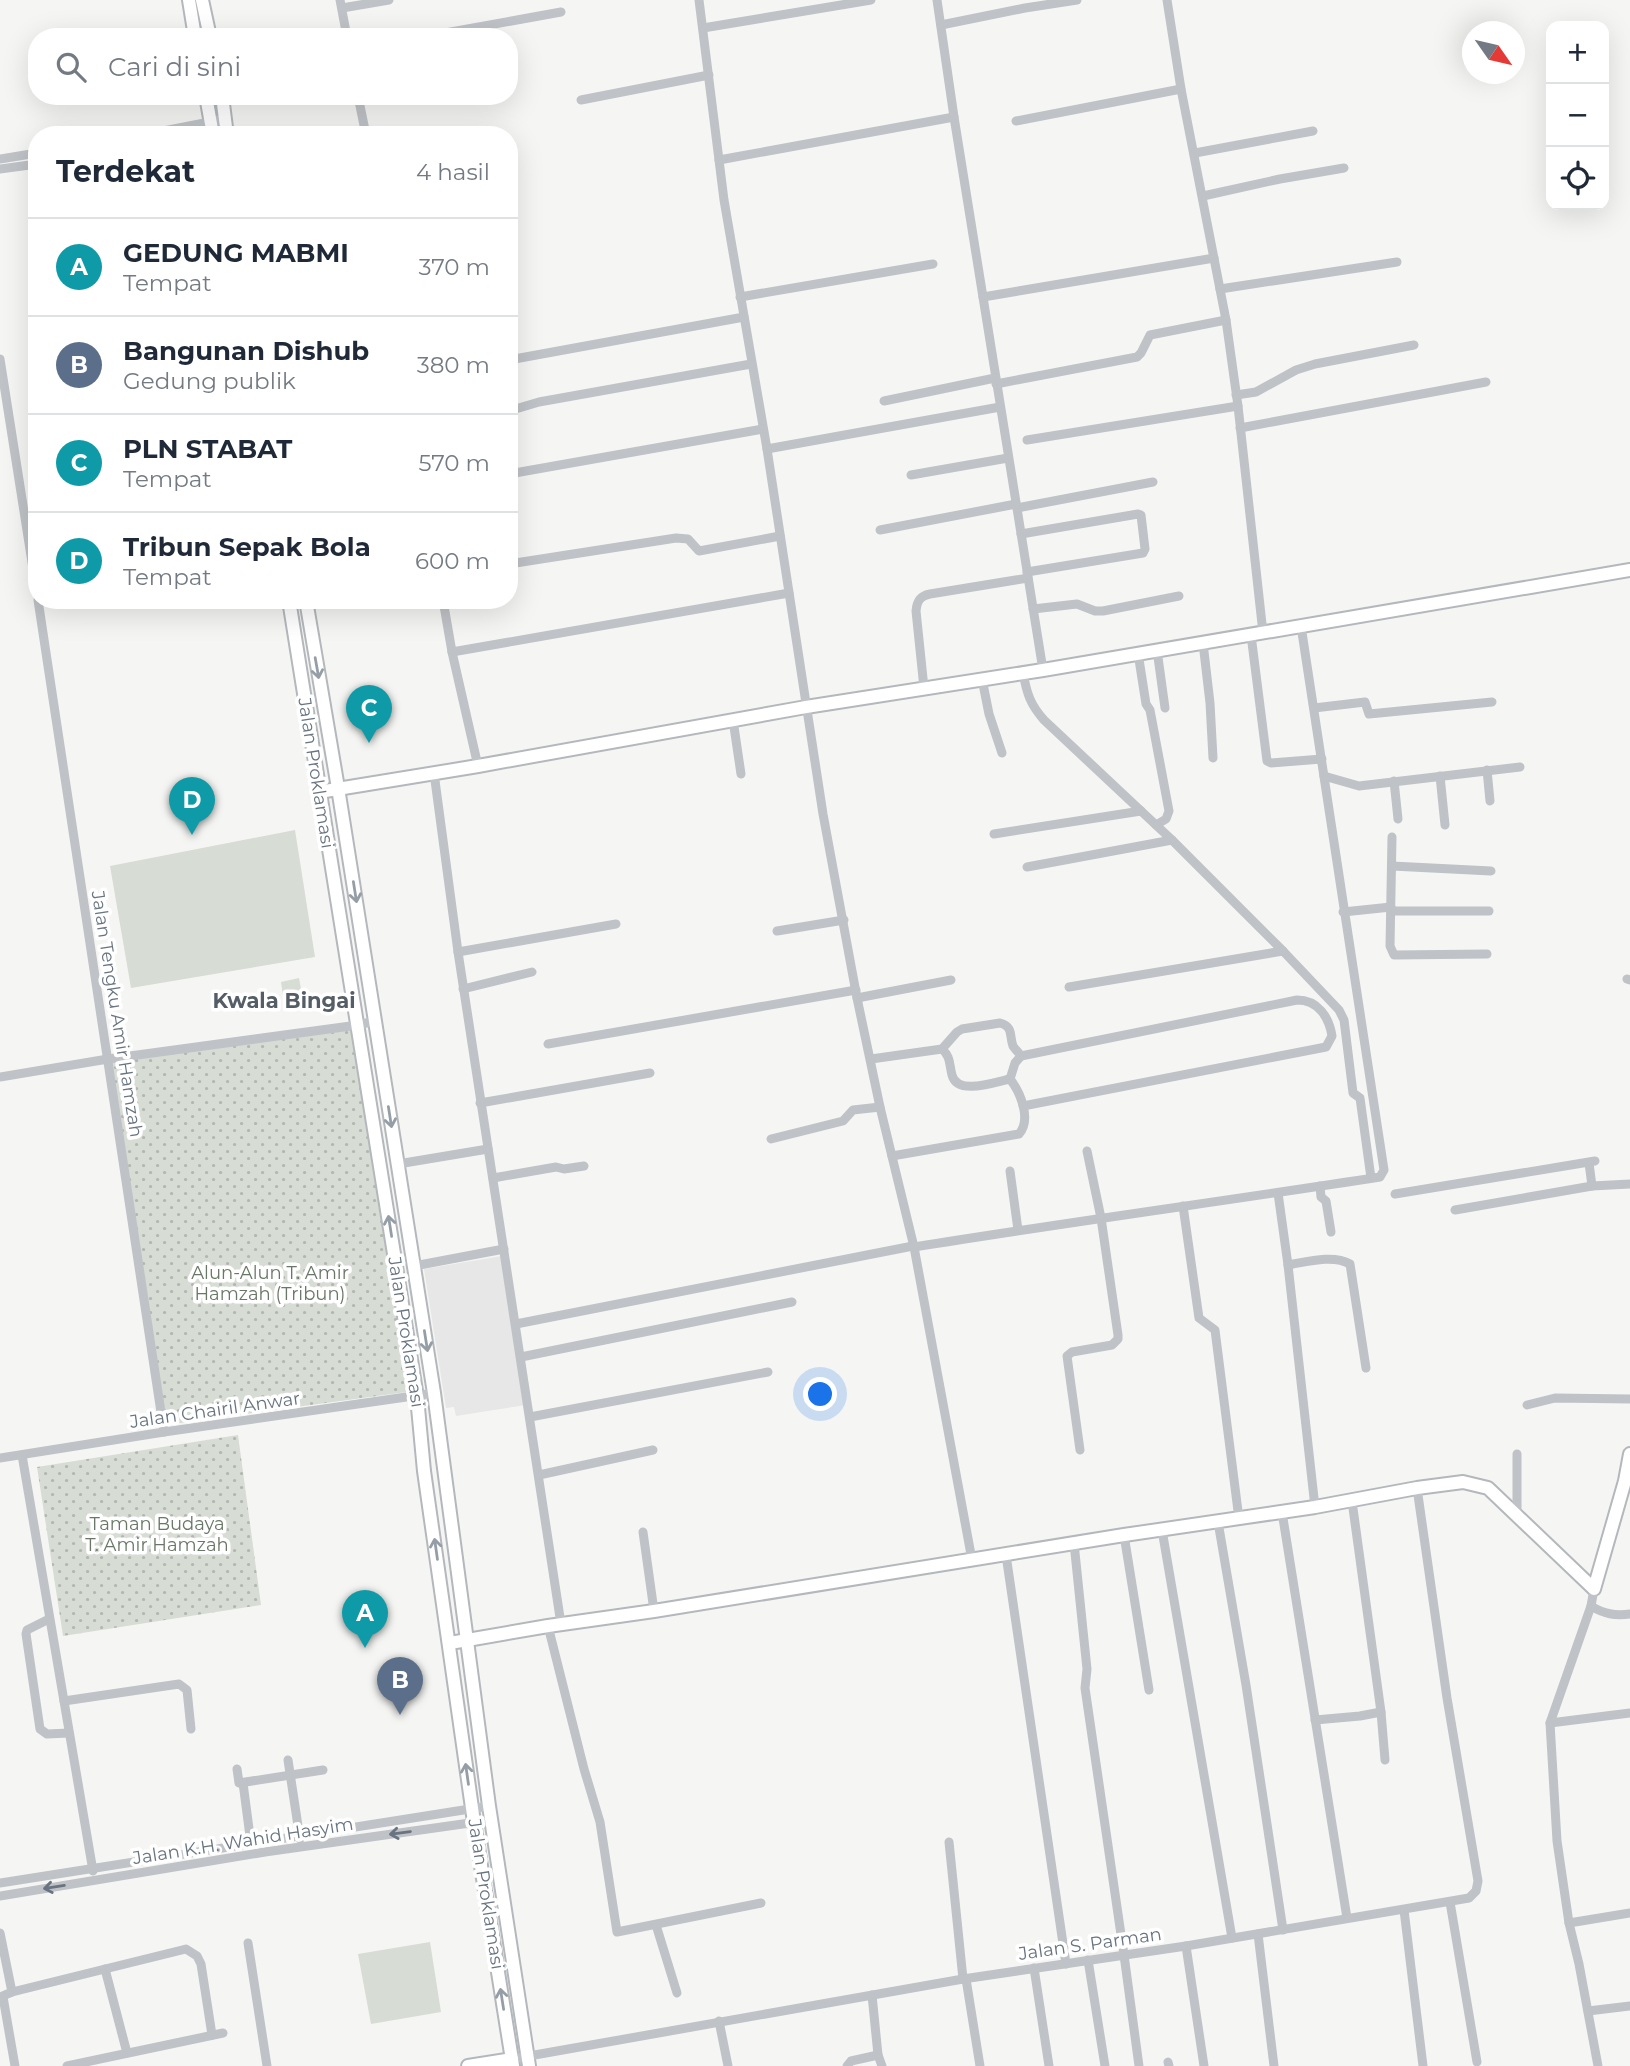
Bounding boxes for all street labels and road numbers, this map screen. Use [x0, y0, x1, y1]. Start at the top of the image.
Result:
street label: Jalan Proklamasi [293, 695, 339, 850]
street label: Jalan Tengku Amir Hamzah [86, 888, 147, 1139]
street label: Jalan Proklamasi [383, 1254, 429, 1409]
street label: Jalan Chairil Anwar [127, 1387, 302, 1433]
street label: Jalan K.H. Wahid Hasyim [130, 1813, 355, 1869]
street label: Jalan Proklamasi [463, 1816, 509, 1971]
street label: Jalan S. Parman [1016, 1923, 1163, 1965]

